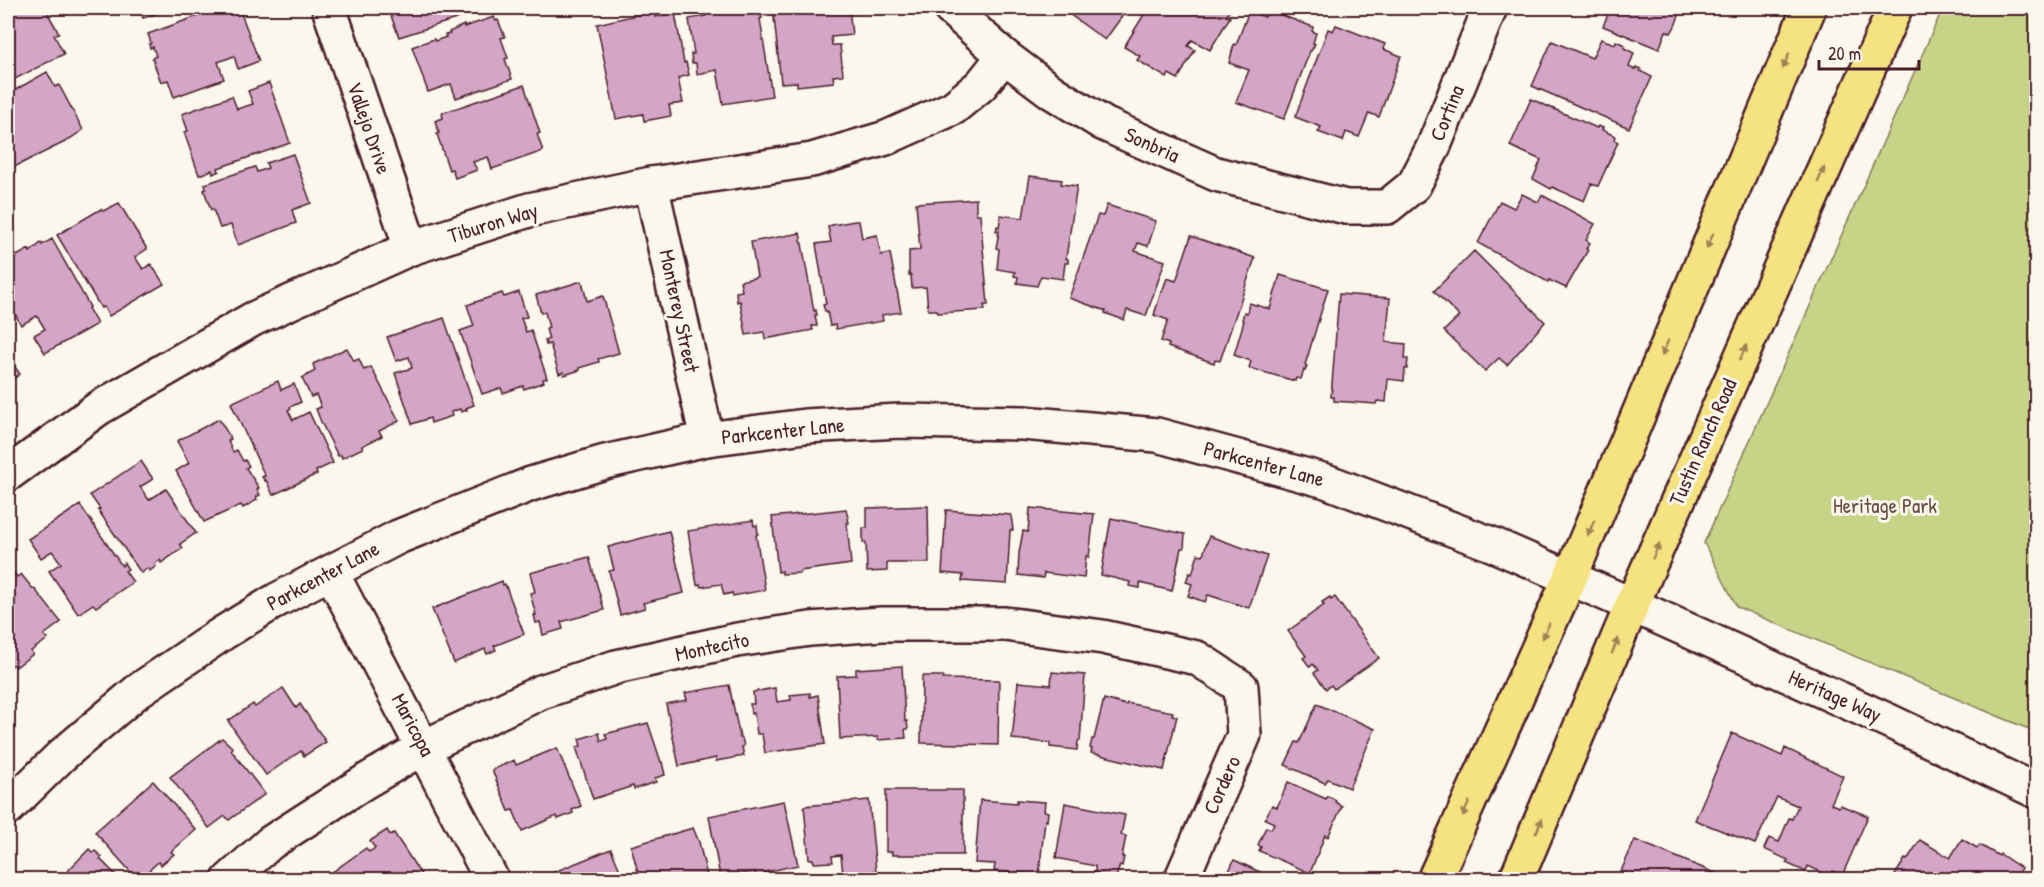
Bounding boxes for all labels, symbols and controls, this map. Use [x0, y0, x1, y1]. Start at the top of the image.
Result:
scale bar [1819, 33, 1920, 71]
text: 20 m [1828, 41, 1861, 66]
one-way arrow [1781, 53, 1791, 71]
street label: Vallejo Drive [340, 78, 399, 178]
street label: Cortina [1422, 81, 1471, 145]
street label: Sonbria [1120, 120, 1184, 169]
one-way arrow [1816, 165, 1826, 183]
street label: Tiburon Way [444, 195, 541, 250]
one-way arrow [1705, 232, 1714, 250]
street label: Monterey Street [652, 247, 707, 376]
one-way arrow [1660, 339, 1669, 357]
one-way arrow [1738, 345, 1747, 362]
street label: Tustin Ranch Road [1662, 374, 1743, 510]
street label: Parkcenter Lane [720, 410, 846, 451]
street label: Parkcenter Lane [1201, 434, 1328, 494]
park label: Heritage Park [1833, 491, 1937, 520]
one-way arrow [1586, 519, 1595, 537]
street label: Parkcenter Lane [261, 534, 384, 617]
one-way arrow [1651, 542, 1661, 560]
one-way arrow [1541, 623, 1551, 641]
street label: Montecito [672, 625, 751, 668]
one-way arrow [1611, 637, 1620, 655]
street label: Heritage Way [1784, 662, 1886, 729]
street label: Maricopa [385, 688, 442, 761]
street label: Cordero [1196, 751, 1247, 819]
one-way arrow [1461, 800, 1470, 818]
one-way arrow [1534, 816, 1544, 834]

